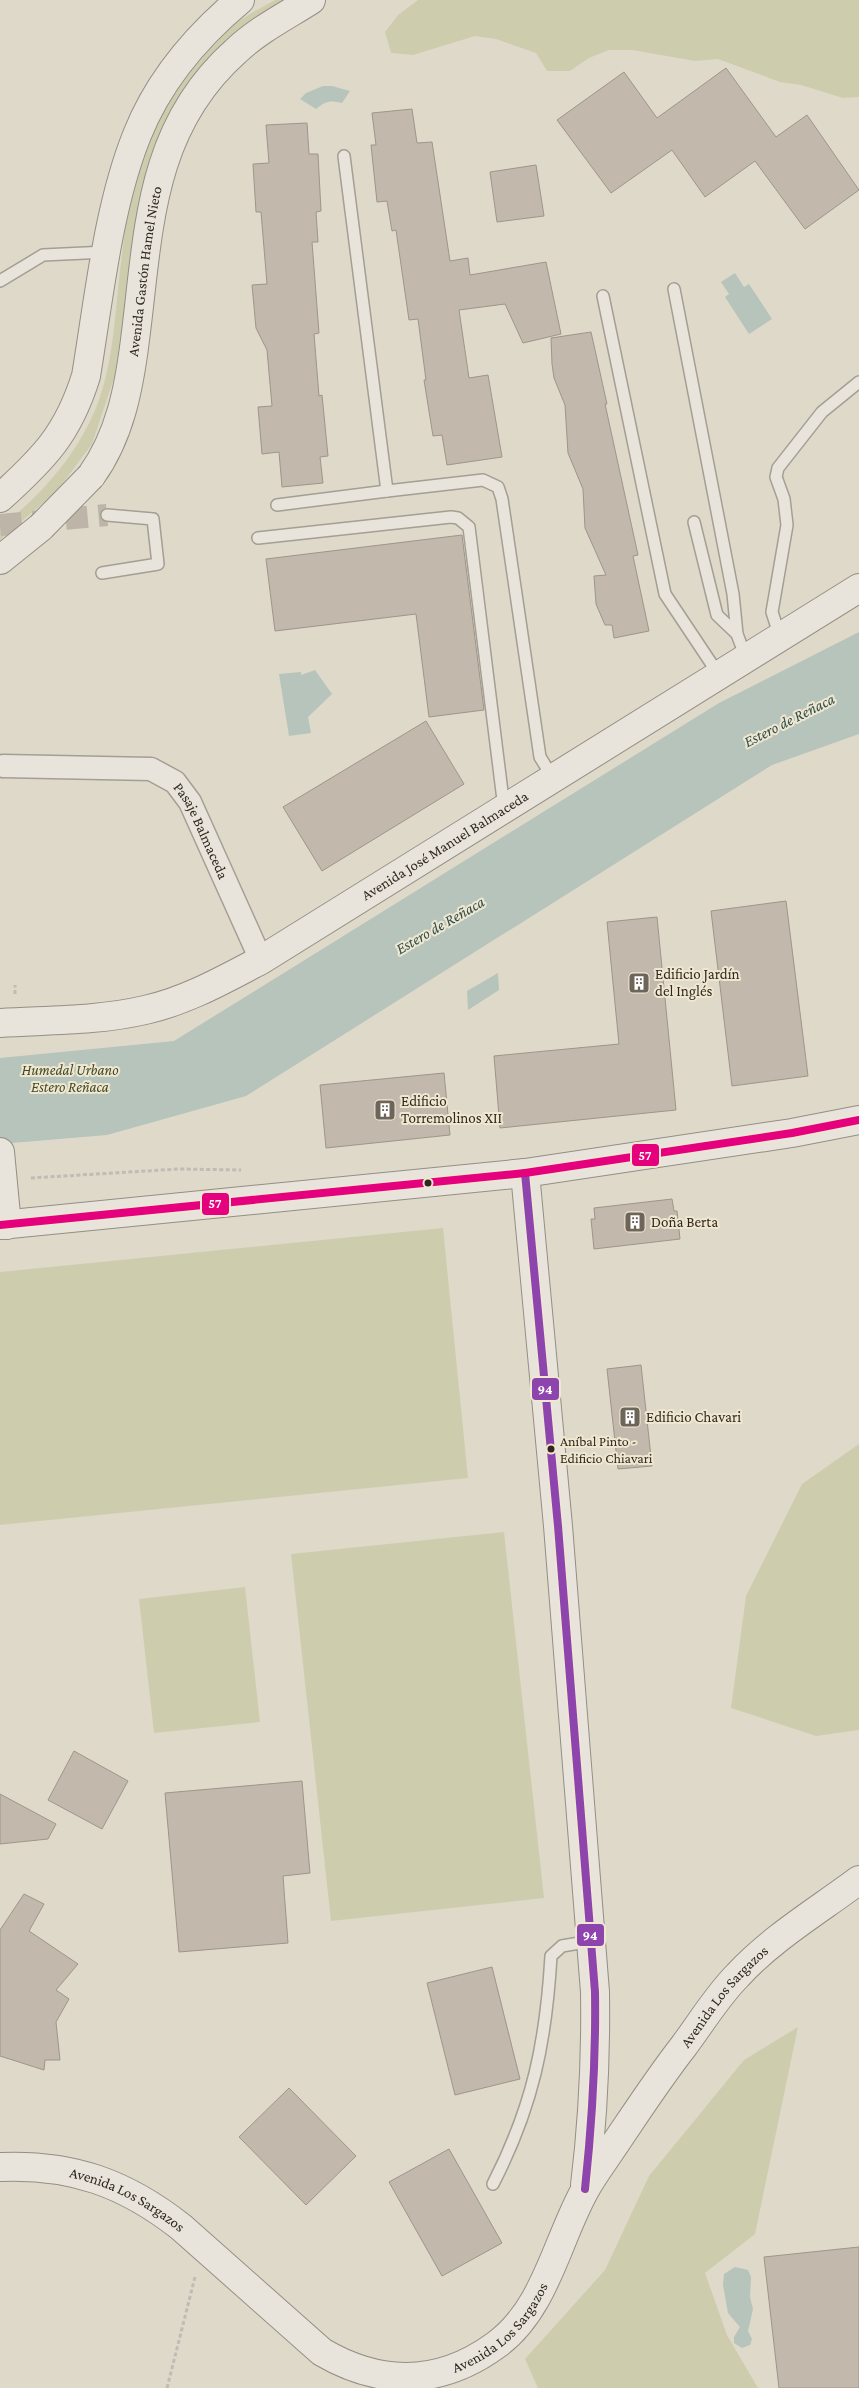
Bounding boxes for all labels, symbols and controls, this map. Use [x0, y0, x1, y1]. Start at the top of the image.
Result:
street label: Avenida Gastón Hamel Nieto [125, 184, 165, 357]
water label: Estero de Reñaca [741, 690, 838, 750]
street label: Pasaje Balmaceda [170, 779, 232, 882]
street label: Avenida José Manuel Balmaceda [359, 788, 531, 903]
water label: Estero de Reñaca [393, 893, 488, 957]
place label: Edificio Jardín del Inglés [655, 966, 740, 1000]
building icon: Edificio Jardín del Inglés [627, 971, 651, 995]
park label: Humedal Urbano Estero Reñaca [21, 1062, 119, 1095]
place label: Edificio Torremolinos XII [401, 1093, 502, 1126]
building icon: Edificio Torremolinos XII [373, 1098, 397, 1122]
line badge: 57 [631, 1143, 660, 1167]
text: 57 [638, 1147, 652, 1163]
unlabelled marker [423, 1178, 433, 1188]
line badge: 57 [201, 1192, 230, 1216]
text: 57 [208, 1195, 222, 1211]
building icon: Doña Berta [623, 1210, 647, 1234]
place label: Doña Berta [651, 1214, 718, 1230]
line badge: 94 [531, 1377, 560, 1401]
text: 94 [538, 1381, 553, 1397]
building icon: Edificio Chavari [618, 1405, 642, 1429]
place label: Edificio Chavari [646, 1409, 741, 1425]
place label: Aníbal Pinto - Edificio Chiavari [560, 1433, 653, 1466]
marker: Aníbal Pinto - Edificio Chiavari [546, 1444, 556, 1454]
line badge: 94 [576, 1923, 605, 1947]
text: 94 [583, 1927, 598, 1943]
street label: Avenida Los Sargazos [677, 1942, 771, 2051]
street label: Avenida Los Sargazos [68, 2164, 188, 2235]
street label: Avenida Los Sargazos [450, 2280, 551, 2376]

